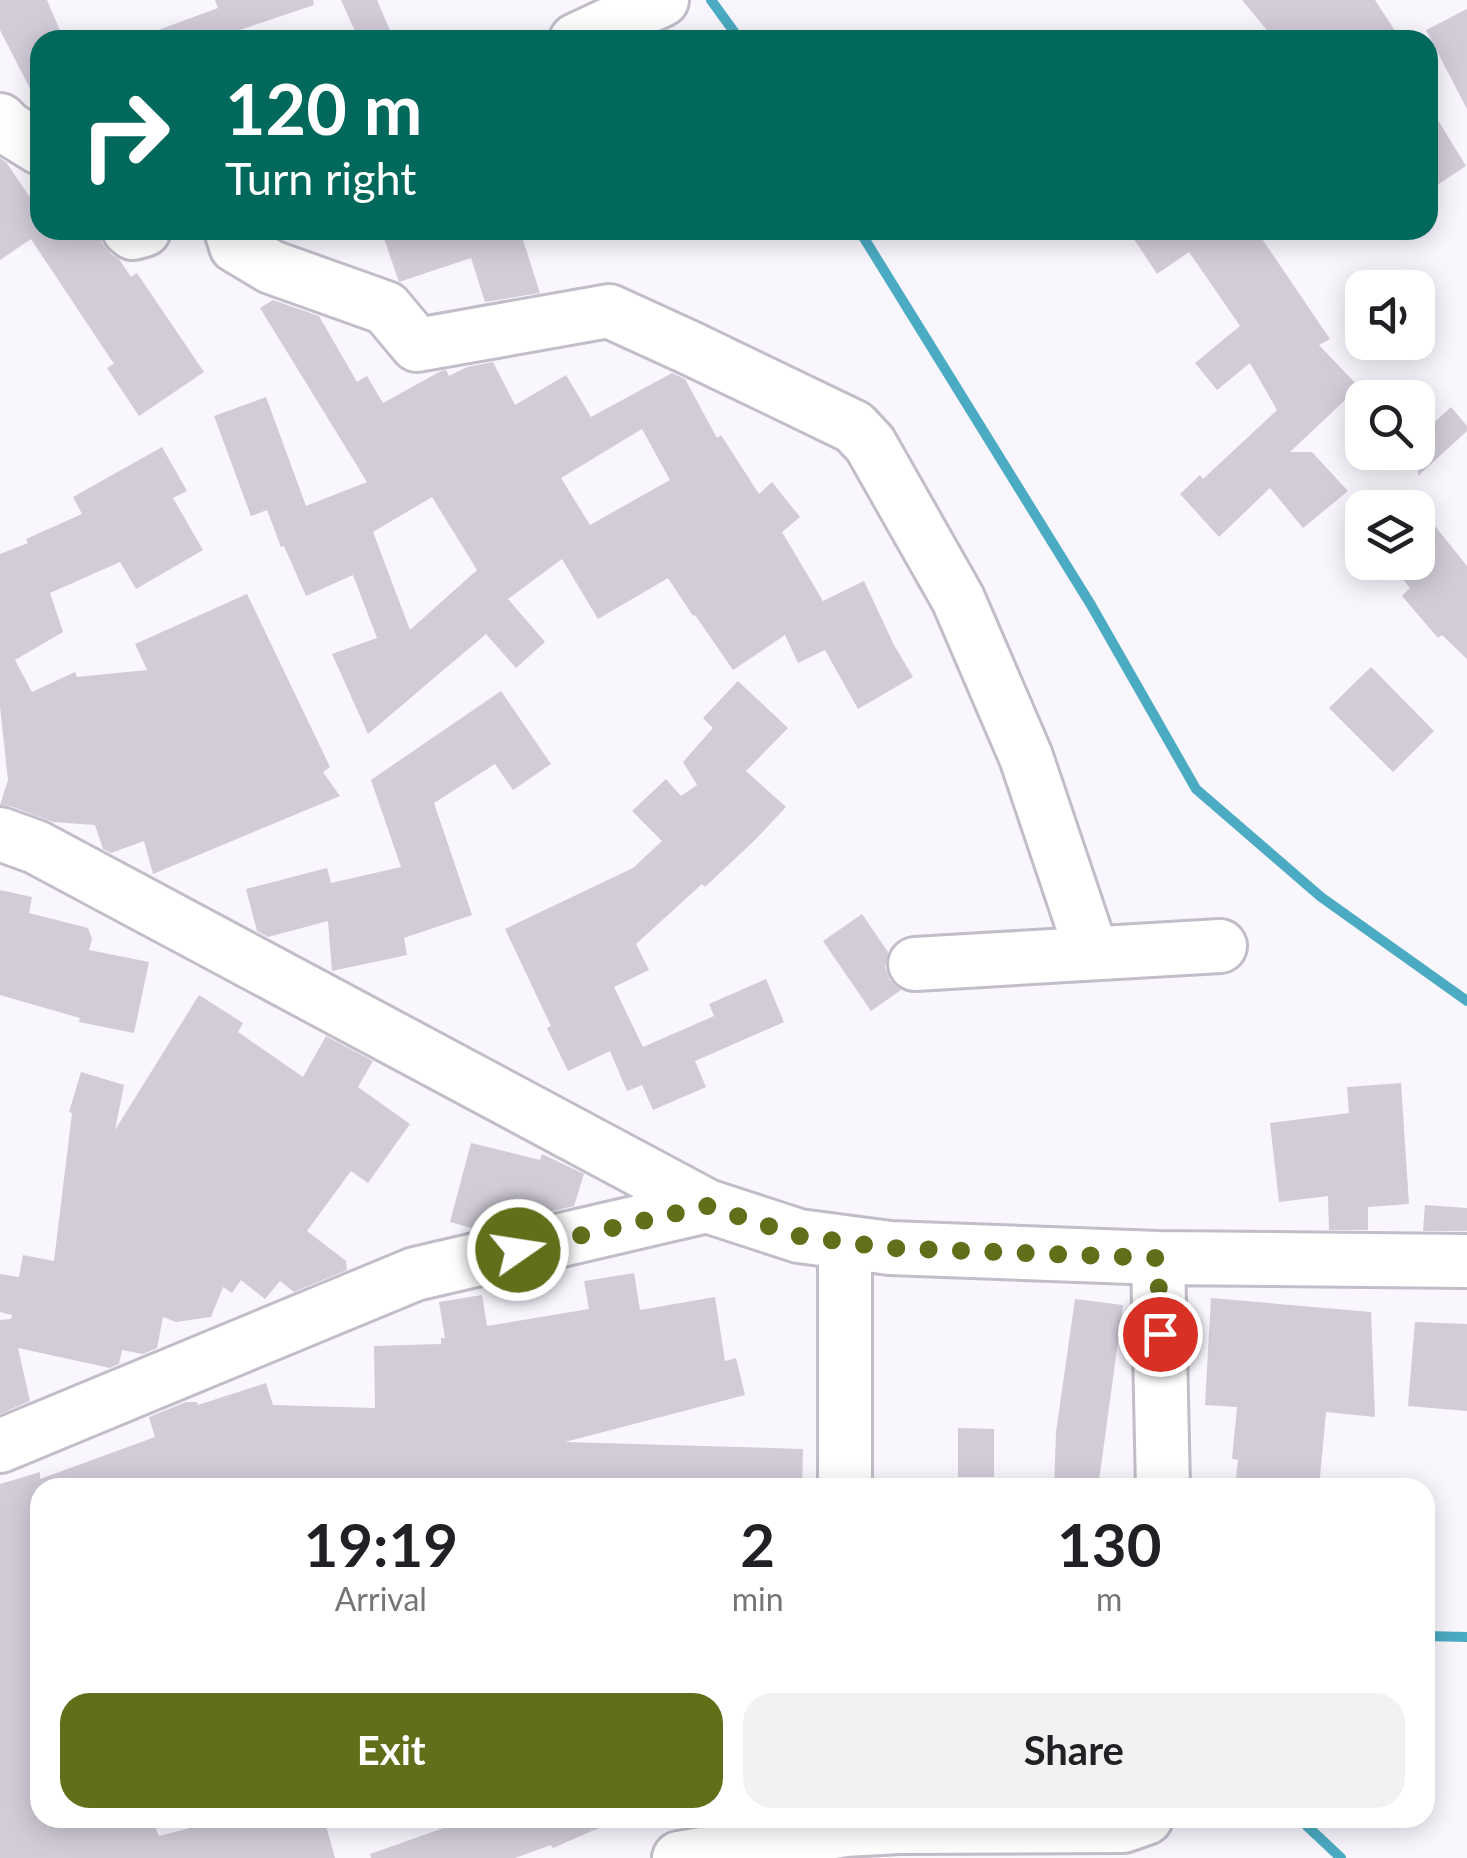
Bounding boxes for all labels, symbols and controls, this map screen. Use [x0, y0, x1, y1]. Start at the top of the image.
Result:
text: 120 m [225, 66, 422, 150]
icon: right [60, 70, 190, 200]
text: Turn right [225, 151, 416, 205]
map controls [1345, 270, 1435, 580]
button: sound [1345, 270, 1435, 360]
button: search [1345, 380, 1435, 470]
button: layers [1345, 490, 1435, 580]
position arrow [466, 1198, 570, 1302]
pin [1118, 1292, 1203, 1377]
icon: arrive [1133, 1307, 1188, 1362]
text: 19:19 [304, 1508, 458, 1580]
text: 2 [740, 1508, 775, 1580]
text: 130 [1057, 1508, 1161, 1580]
text: Arrival [335, 1579, 427, 1618]
text: min [732, 1579, 784, 1618]
text: m [1096, 1579, 1122, 1618]
button: Exit [60, 1693, 723, 1808]
button: Share [743, 1693, 1405, 1808]

